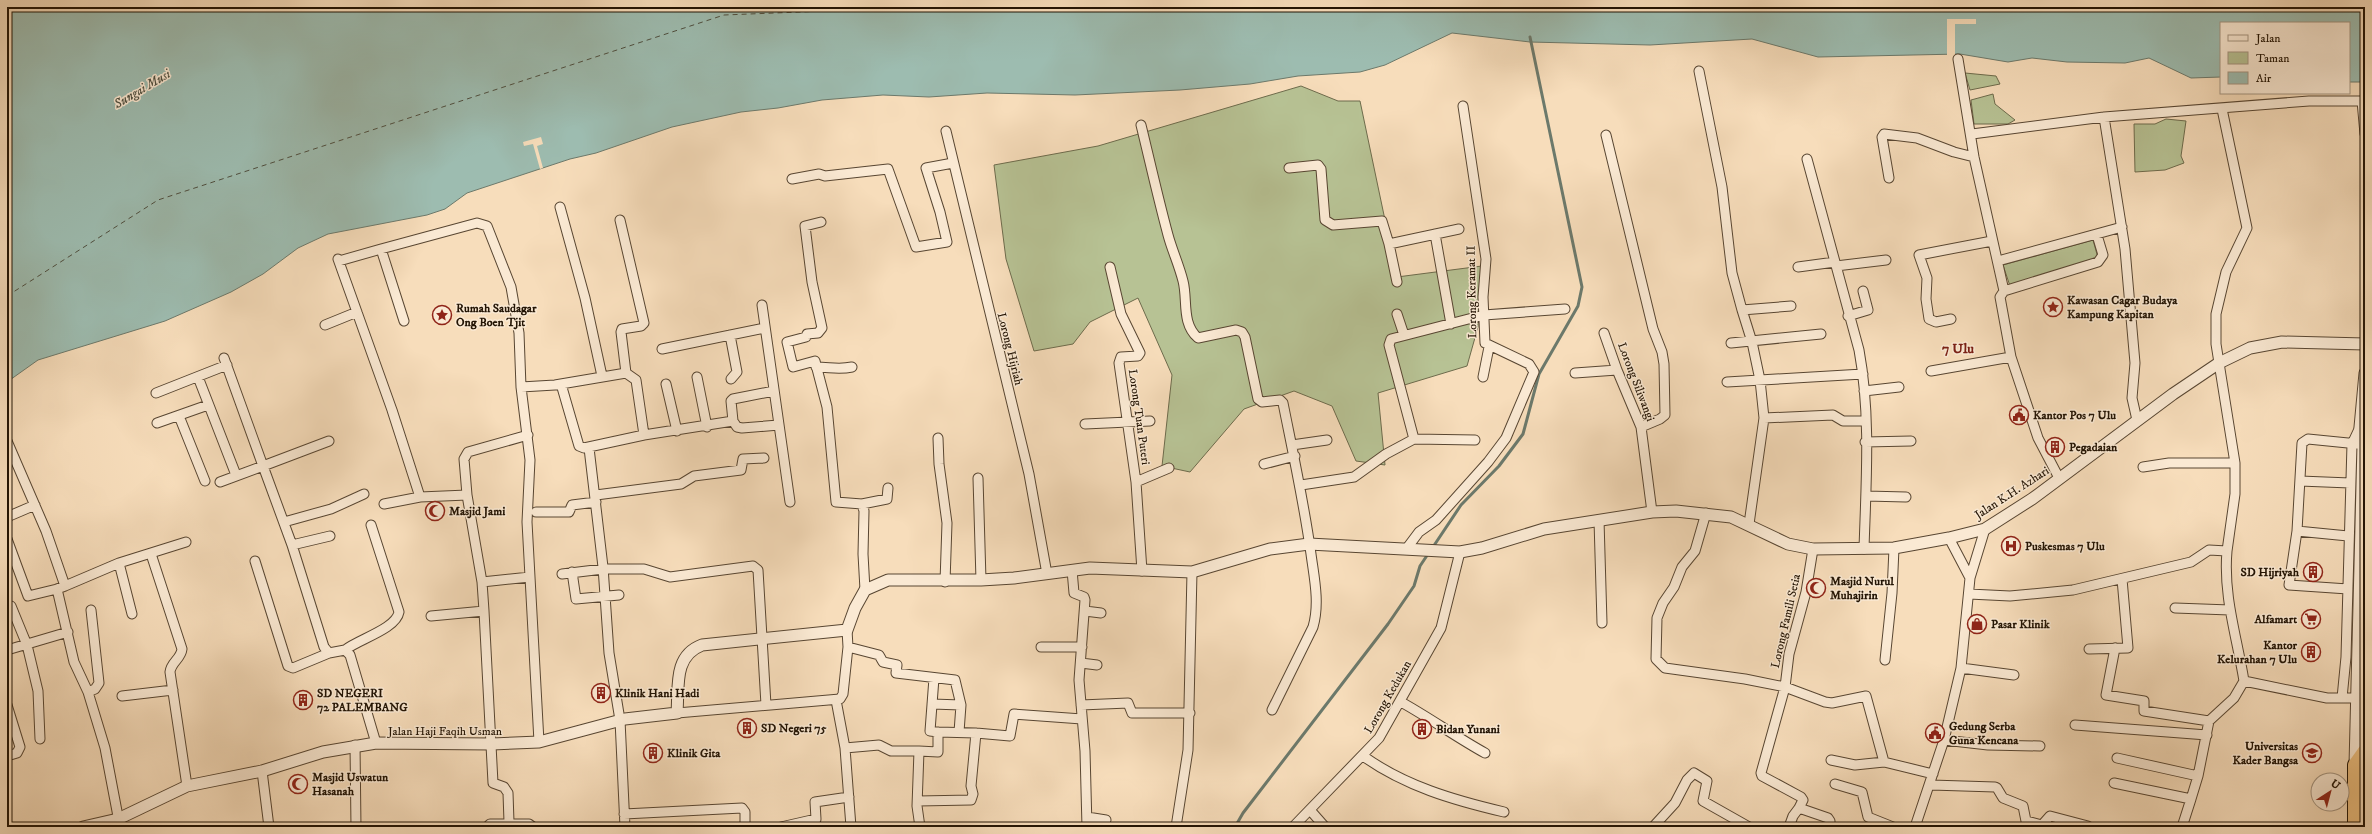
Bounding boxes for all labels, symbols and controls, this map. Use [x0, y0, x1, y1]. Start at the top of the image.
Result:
legend [2220, 22, 2350, 94]
text: Jalan [2255, 31, 2281, 46]
text: Taman [2256, 51, 2290, 66]
water label: Sungai Musi [110, 65, 174, 113]
text: Air [2256, 71, 2272, 86]
street label: Lorong Keramat II [1464, 245, 1480, 338]
place label: Kawasan Cagar Budaya Kampung Kapitan [2067, 293, 2178, 322]
place icon: Kawasan Cagar Budaya Kampung Kapitan [2042, 296, 2064, 318]
place label: Rumah Saudagar Ong Boen Tjit [456, 301, 537, 330]
place icon: Rumah Saudagar Ong Boen Tjit [431, 304, 453, 326]
street label: Lorong Hijriah [994, 311, 1026, 388]
street label: Lorong Siliwangi [1614, 340, 1658, 424]
district label: 7 Ulu [1942, 340, 1974, 358]
street label: Lorong Tuan Puteri [1125, 368, 1153, 466]
public building icon: Kantor Pos 7 Ulu [2008, 404, 2030, 426]
place label: Kantor Pos 7 Ulu [2033, 408, 2116, 423]
building icon: Pegadaian [2044, 436, 2066, 458]
place label: Pegadaian [2069, 440, 2118, 455]
street label: Jalan K.H. Azhari [1971, 463, 2052, 523]
mosque icon: Masjid Jami [424, 500, 446, 522]
place label: Masjid Jami [449, 504, 505, 519]
hospital icon: Puskesmas 7 Ulu [2000, 535, 2022, 557]
place label: Puskesmas 7 Ulu [2025, 539, 2105, 554]
building icon: SD Hijriyah [2302, 561, 2324, 583]
place label: SD Hijriyah [2241, 565, 2300, 580]
street label: Lorong Famili Setia [1768, 572, 1804, 670]
place label: Masjid Nurul Muhajirin [1830, 574, 1894, 603]
mosque icon: Masjid Nurul Muhajirin [1805, 577, 1827, 599]
supermarket icon: Alfamart [2300, 608, 2322, 630]
place label: Alfamart [2253, 612, 2297, 627]
shop icon: Pasar Klinik [1966, 613, 1988, 635]
place label: Pasar Klinik [1991, 617, 2051, 632]
place label: Kantor Kelurahan 7 Ulu [2217, 638, 2298, 667]
building icon: Kantor Kelurahan 7 Ulu [2300, 641, 2322, 663]
street label: Lorong Kedukan [1361, 657, 1415, 736]
building icon: Klinik Hani Hadi [590, 682, 612, 704]
place label: SD NEGERI 72 PALEMBANG [317, 686, 408, 715]
place label: Klinik Hani Hadi [615, 686, 699, 701]
building icon: SD NEGERI 72 PALEMBANG [292, 689, 314, 711]
building icon: SD Negeri 75 [736, 717, 758, 739]
building icon: Bidan Yunani [1411, 718, 1433, 740]
place label: Gedung Serba Guna Kencana [1949, 719, 2019, 748]
place label: SD Negeri 75 [761, 721, 827, 736]
place label: Bidan Yunani [1436, 722, 1500, 737]
public building icon: Gedung Serba Guna Kencana [1924, 722, 1946, 744]
street label: Jalan Haji Faqih Usman [387, 724, 503, 739]
place label: Universitas Kader Bangsa [2233, 739, 2299, 768]
building icon: Klinik Gita [642, 742, 664, 764]
school or university icon: Universitas Kader Bangsa [2301, 742, 2323, 764]
place label: Klinik Gita [667, 746, 721, 761]
place label: Masjid Uswatun Hasanah [312, 770, 389, 799]
north arrow [2310, 772, 2350, 812]
mosque icon: Masjid Uswatun Hasanah [287, 773, 309, 795]
text: U [2328, 777, 2343, 793]

